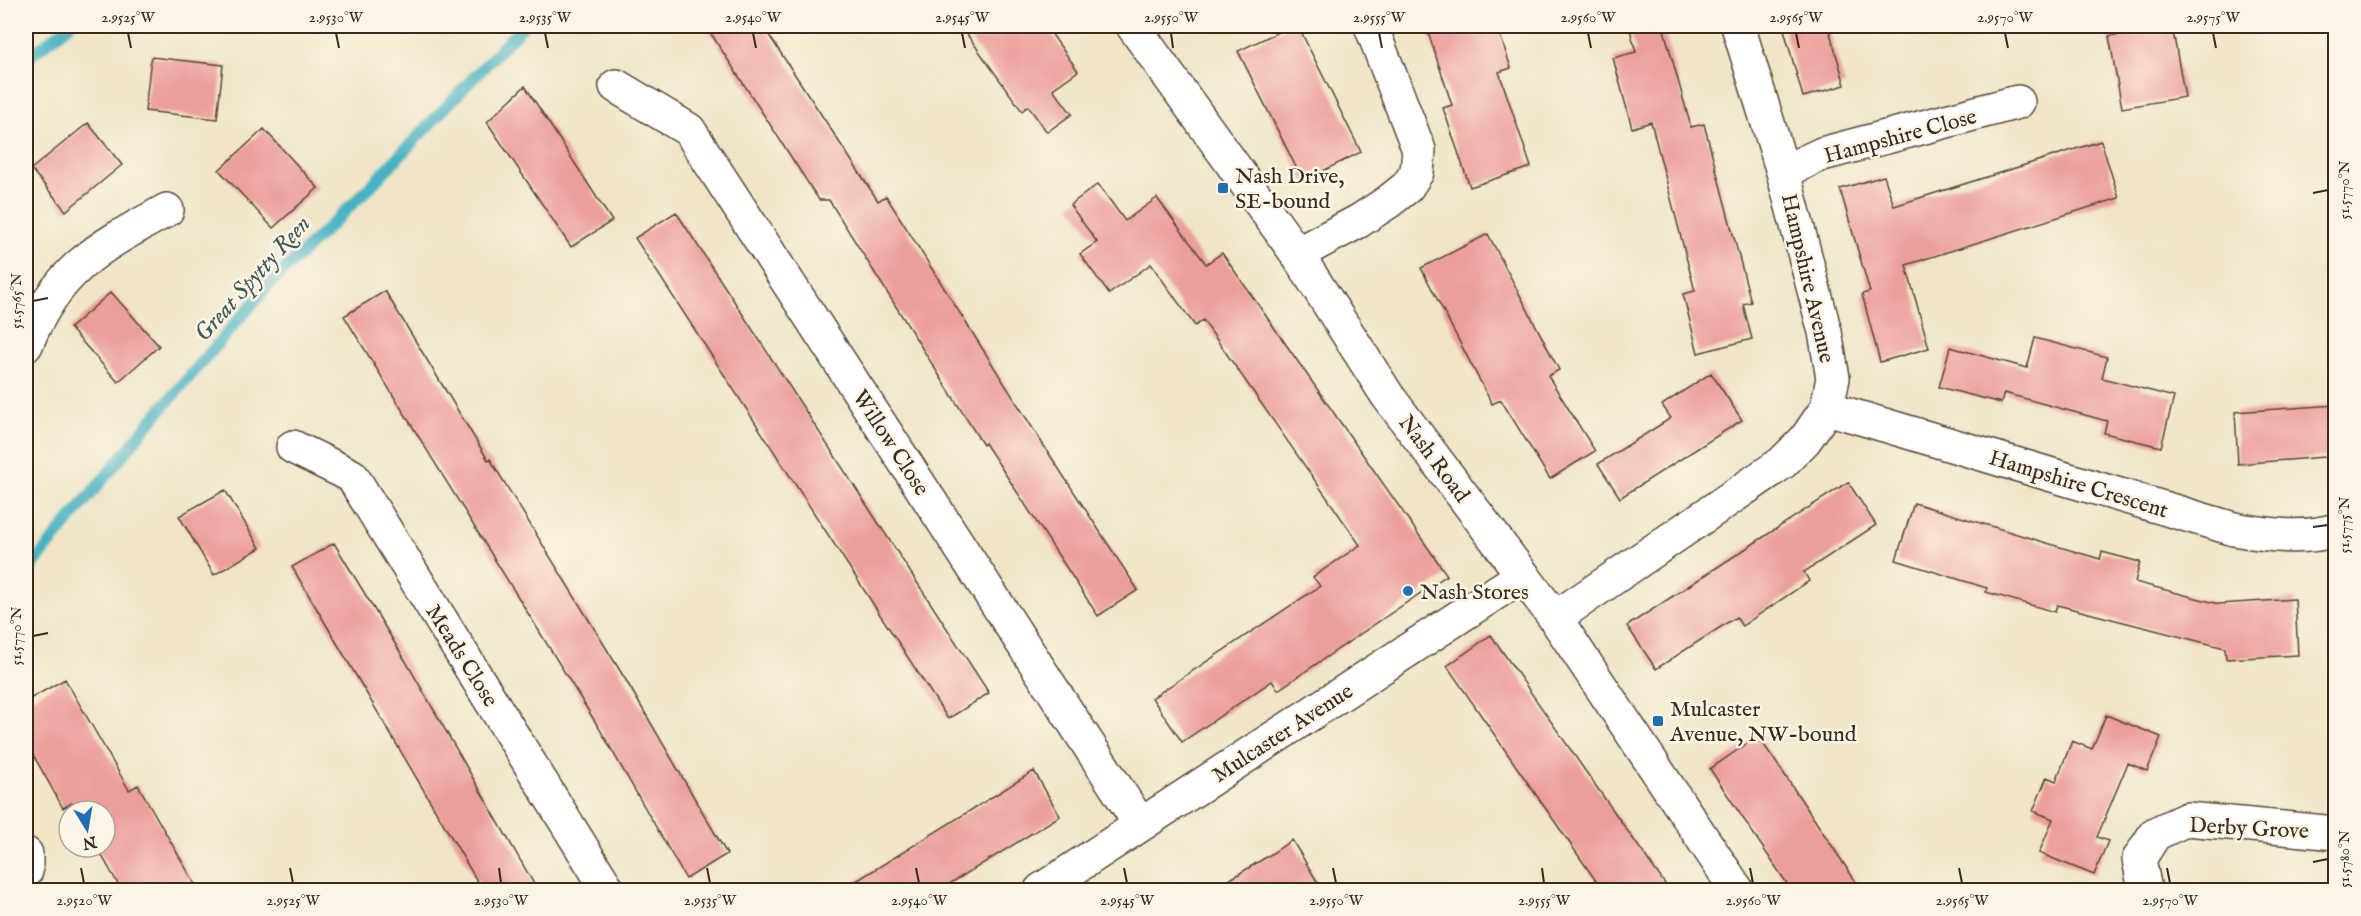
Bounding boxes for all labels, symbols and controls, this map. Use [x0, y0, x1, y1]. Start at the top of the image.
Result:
text: 2.9525°W [101, 8, 156, 27]
text: 2.9530°W [309, 8, 364, 27]
text: 2.9535°W [519, 8, 572, 27]
text: 2.9540°W [725, 8, 782, 27]
text: 2.9545°W [935, 8, 990, 27]
text: 2.9550°W [1144, 8, 1199, 27]
text: 2.9555°W [1353, 8, 1406, 27]
text: 2.9560°W [1561, 8, 1616, 27]
text: 2.9565°W [1769, 8, 1823, 27]
text: 2.9570°W [1977, 8, 2034, 27]
text: 2.9575°W [2186, 8, 2241, 27]
street label: Hampshire Close [1821, 103, 1980, 171]
text: 51.5770°N [2335, 161, 2354, 219]
place label: Nash Drive, SE-bound [1235, 163, 1344, 216]
marker: Nash Drive, SE-bound [1216, 181, 1230, 195]
street label: Hampshire Avenue [1774, 191, 1840, 366]
water label: Great Spytty Reen [188, 209, 318, 349]
text: 51.5765°N [7, 273, 26, 329]
street label: Willow Close [846, 385, 935, 501]
street label: Nash Road [1392, 410, 1475, 509]
street label: Hampshire Crescent [1985, 444, 2172, 526]
text: 51.5775°N [2335, 497, 2354, 553]
place label: Nash Stores [1420, 579, 1529, 607]
marker: Nash Stores [1401, 584, 1415, 598]
street label: Meads Close [419, 600, 504, 713]
text: 51.5770°N [7, 607, 26, 665]
street label: Mulcaster Avenue [1207, 678, 1359, 790]
place label: Mulcaster Avenue, NW-bound [1669, 696, 1857, 749]
marker: Mulcaster Avenue, NW-bound [1651, 714, 1665, 728]
north arrow [57, 799, 117, 859]
street label: Derby Grove [2188, 812, 2310, 846]
text: N [81, 830, 99, 853]
text: 51.5780°N [2335, 830, 2354, 888]
text: 2.9520°W [56, 891, 113, 910]
text: 2.9525°W [266, 891, 321, 910]
text: 2.9530°W [474, 891, 529, 910]
text: 2.9535°W [684, 891, 737, 910]
text: 2.9540°W [891, 891, 948, 910]
text: 2.9545°W [1100, 891, 1155, 910]
text: 2.9550°W [1309, 891, 1364, 910]
text: 2.9555°W [1518, 891, 1571, 910]
text: 2.9560°W [1726, 891, 1781, 910]
text: 2.9565°W [1935, 891, 1989, 910]
text: 2.9570°W [2142, 891, 2199, 910]

